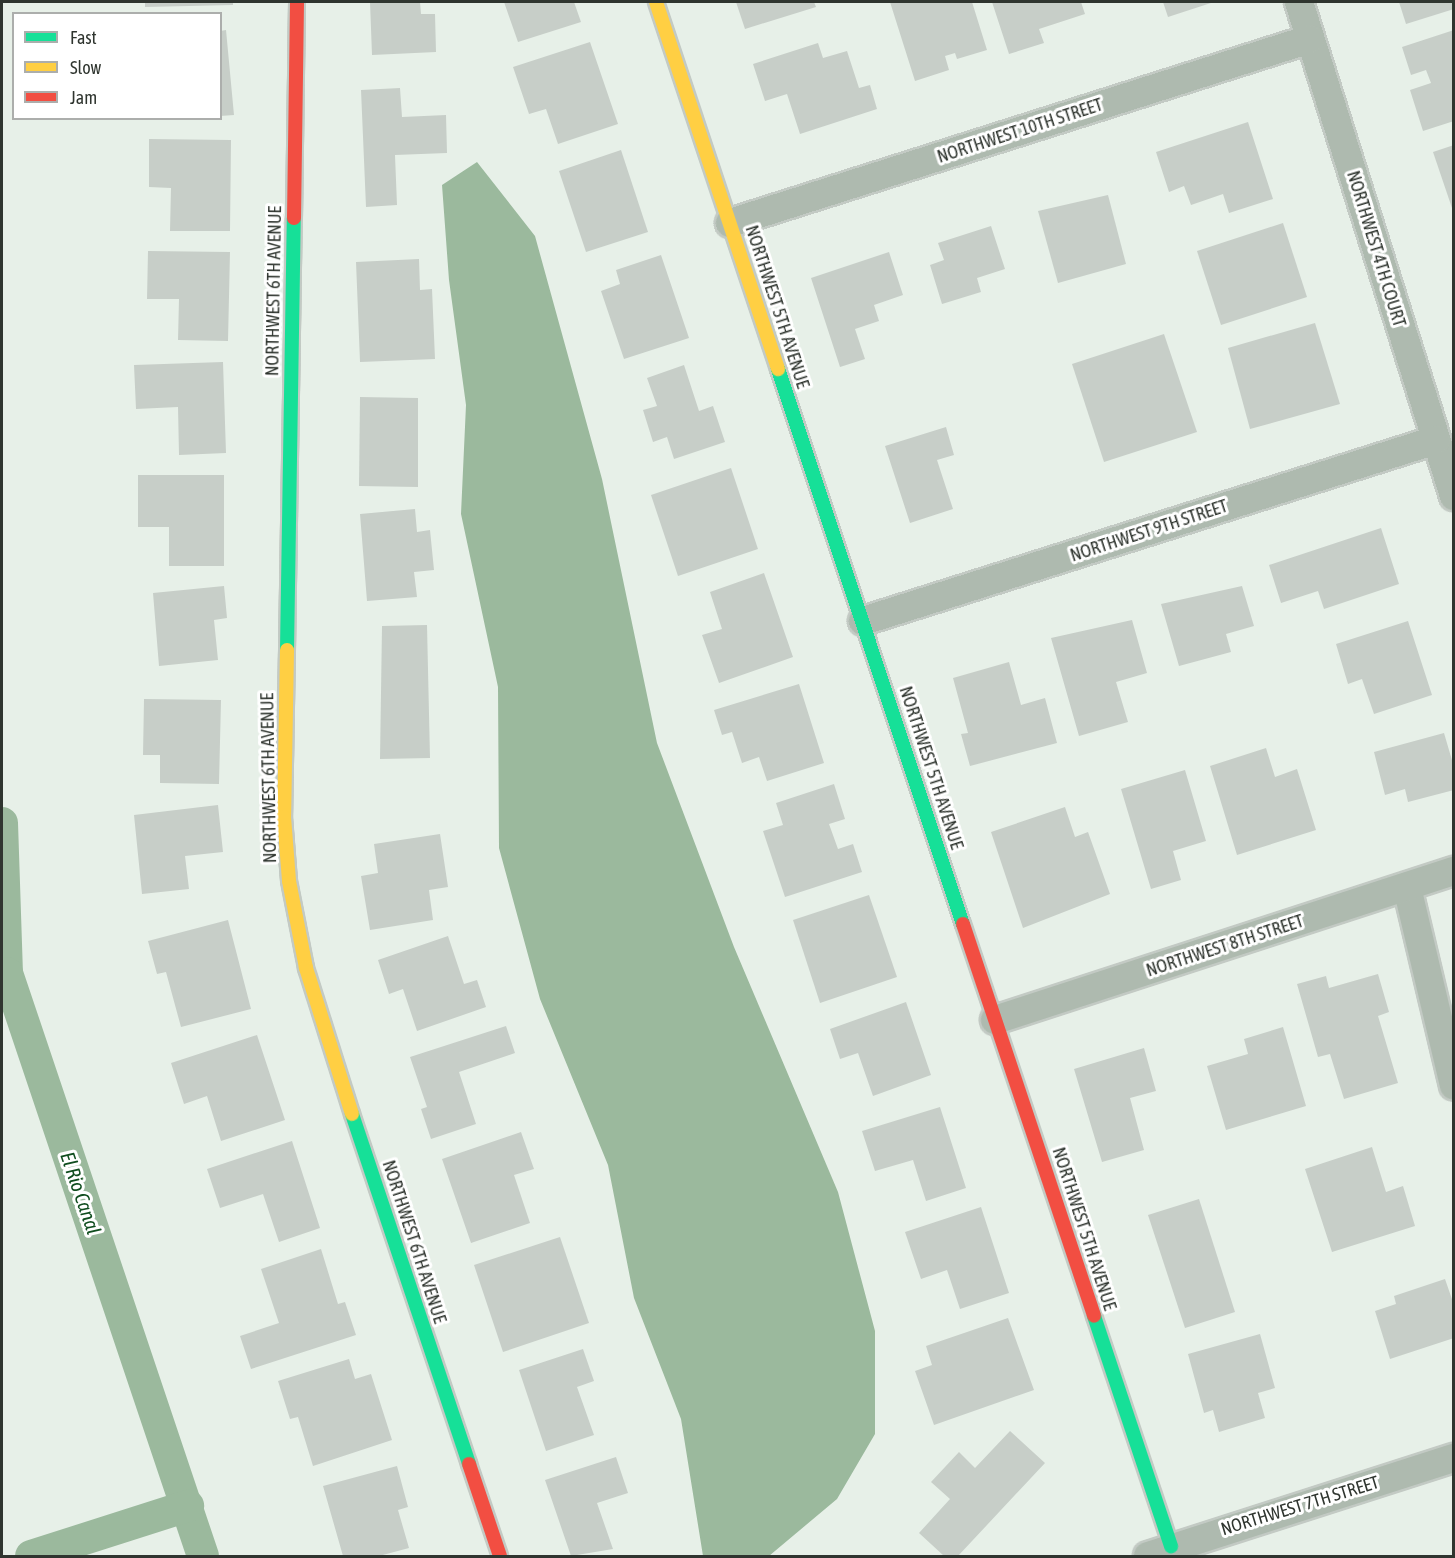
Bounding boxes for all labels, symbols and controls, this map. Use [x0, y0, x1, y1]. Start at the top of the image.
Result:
legend [12, 12, 222, 120]
text: Fast [70, 27, 97, 48]
text: Slow [70, 57, 101, 78]
text: Jam [70, 87, 97, 108]
street label: NORTHWEST 10TH STREET [935, 94, 1105, 168]
street label: NORTHWEST 4TH COURT [1342, 168, 1410, 330]
street label: NORTHWEST 6TH AVENUE [262, 206, 286, 376]
street label: NORTHWEST 5TH AVENUE [740, 223, 814, 391]
street label: NORTHWEST 9TH STREET [1068, 495, 1230, 567]
street label: NORTHWEST 5TH AVENUE [894, 684, 968, 852]
street label: NORTHWEST 6TH AVENUE [257, 693, 281, 863]
street label: NORTHWEST 8TH STREET [1144, 910, 1306, 982]
street label: NORTHWEST 5TH AVENUE [1047, 1145, 1121, 1313]
water label: El Rio Canal [56, 1148, 106, 1238]
street label: NORTHWEST 6TH AVENUE [377, 1158, 451, 1326]
street label: NORTHWEST 7TH STREET [1218, 1472, 1382, 1540]

